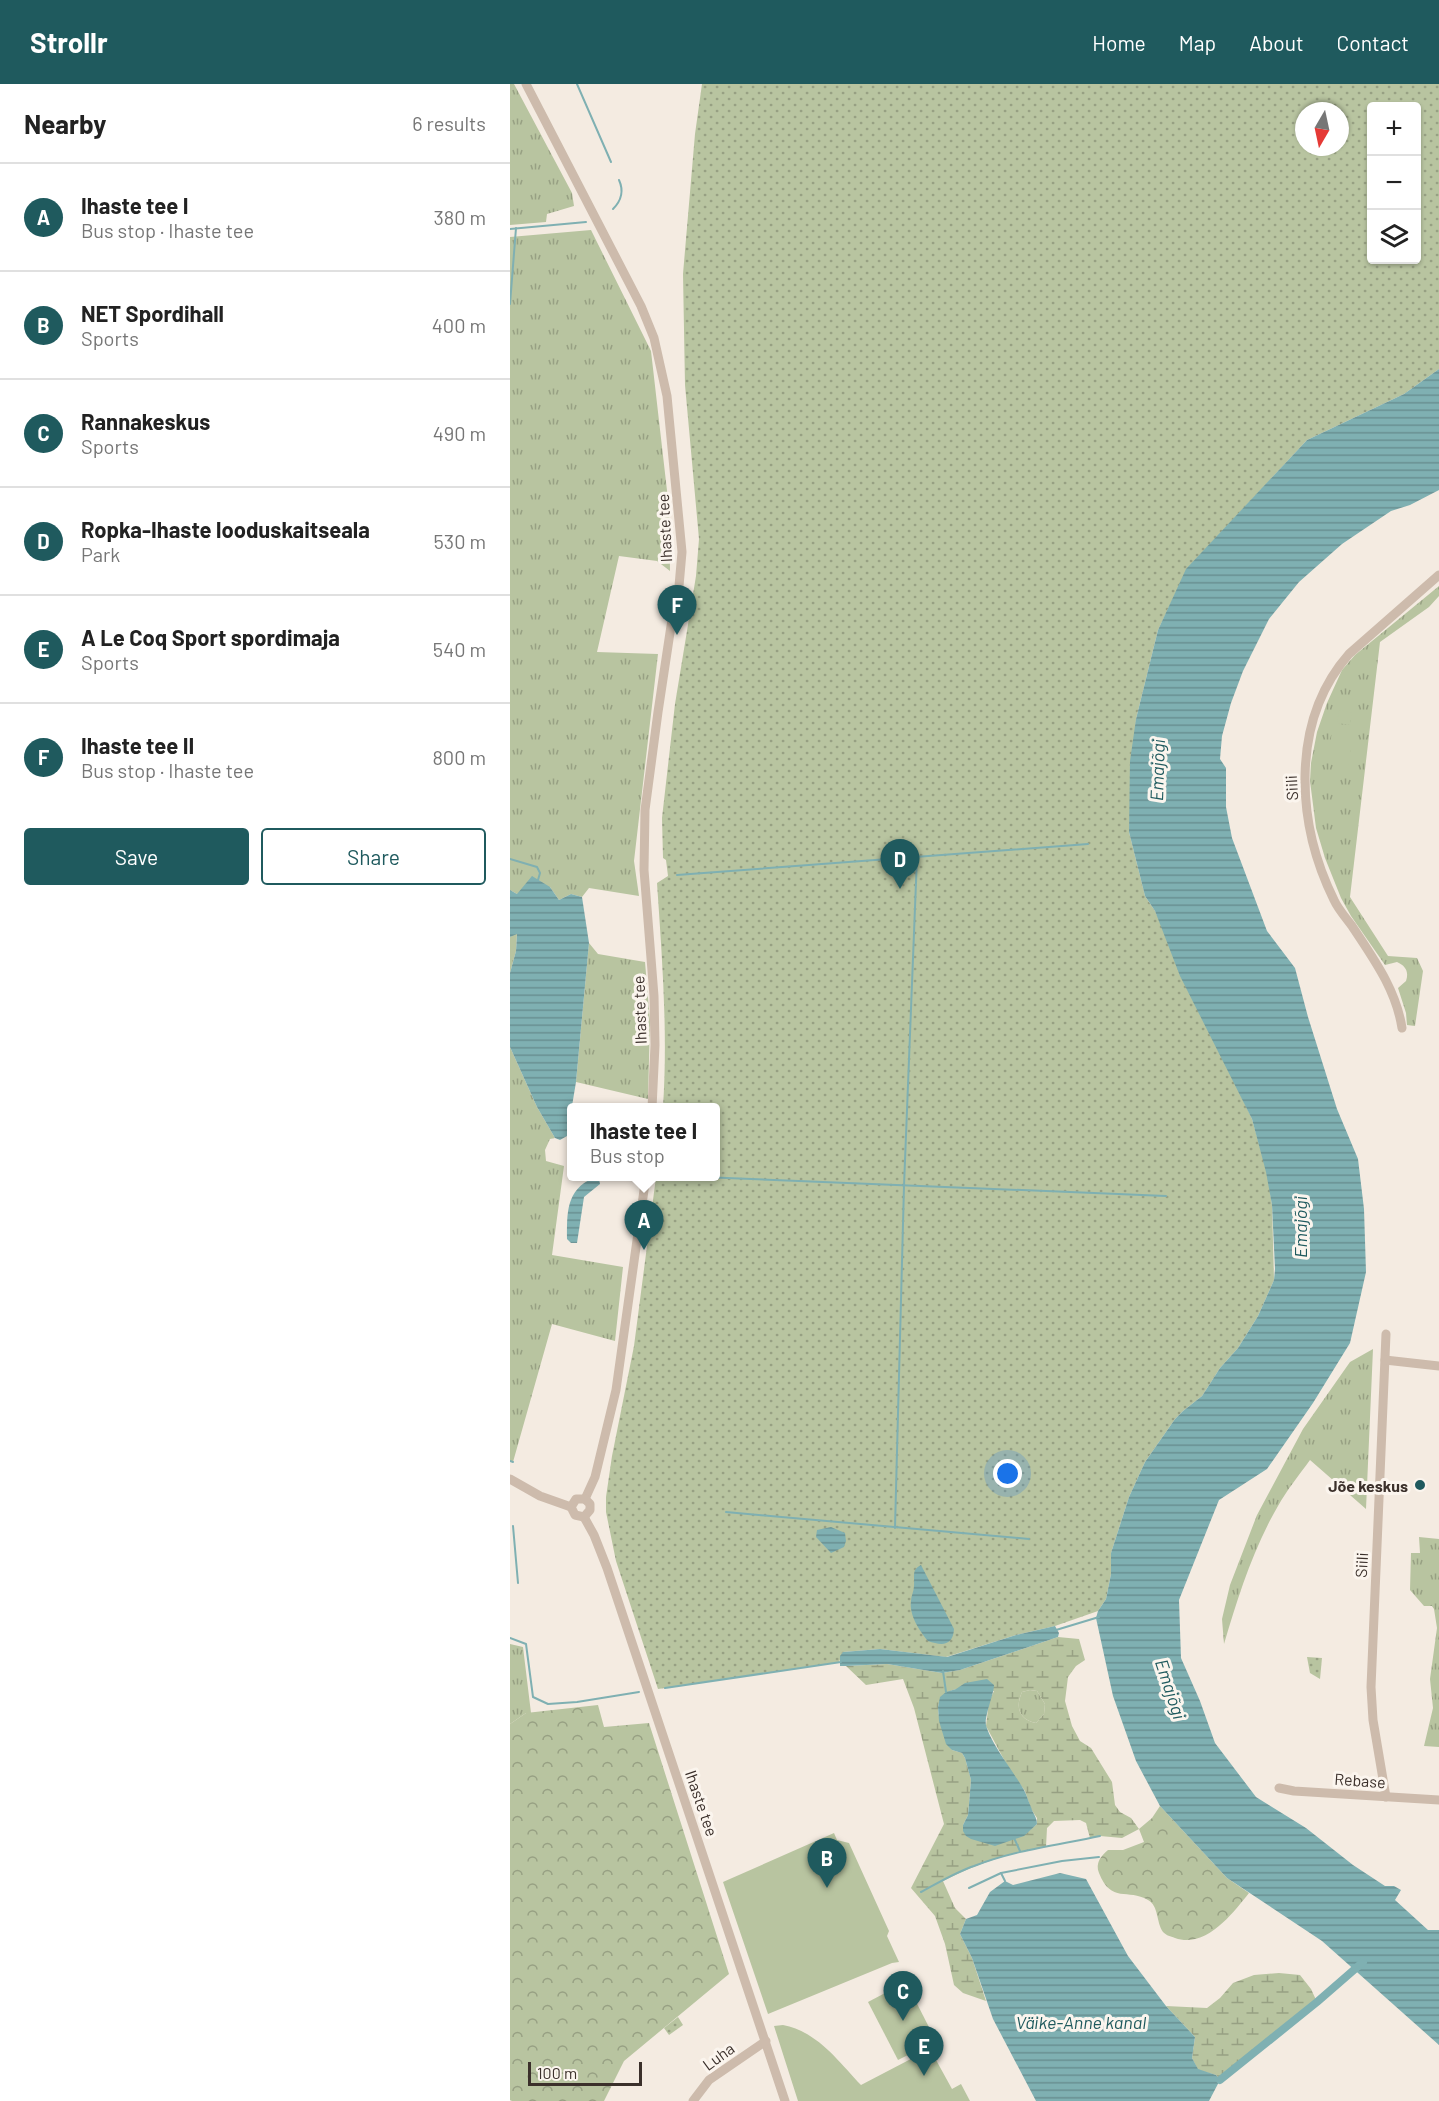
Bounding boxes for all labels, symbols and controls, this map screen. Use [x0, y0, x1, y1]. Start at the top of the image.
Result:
text: Strollr [30, 25, 108, 59]
text: Home [1092, 30, 1146, 55]
text: Map [1179, 30, 1216, 55]
text: About [1249, 30, 1304, 55]
text: Contact [1337, 30, 1409, 55]
north arrow [1295, 102, 1349, 156]
map controls [1367, 102, 1421, 264]
button: + [1367, 102, 1421, 156]
text: Nearby [24, 108, 106, 139]
text: 6 results [412, 111, 486, 135]
button: − [1367, 156, 1421, 210]
text: Ihaste tee I [81, 192, 189, 218]
text: A [37, 205, 50, 229]
text: 380 m [433, 205, 486, 229]
button: layers [1367, 210, 1421, 264]
text: Bus stop · Ihaste tee [81, 218, 254, 242]
text: NET Spordihall [81, 300, 224, 326]
text: B [37, 313, 50, 337]
text: 400 m [432, 313, 486, 337]
text: Sports [81, 326, 139, 350]
text: Rannakeskus [81, 408, 210, 434]
text: C [37, 421, 50, 445]
text: 490 m [433, 421, 486, 445]
text: Sports [81, 434, 139, 458]
street label: Ihaste tee [653, 493, 675, 563]
text: Ropka-Ihaste looduskaitseala [81, 516, 370, 542]
text: D [37, 529, 50, 553]
text: 530 m [434, 529, 486, 553]
text: Park [81, 542, 120, 566]
pin: F [658, 586, 696, 635]
text: A Le Coq Sport spordimaja [81, 624, 340, 650]
text: E [38, 637, 49, 661]
text: 540 m [433, 637, 486, 661]
text: Sports [81, 650, 139, 674]
text: Ihaste tee II [81, 732, 194, 758]
water label: Emajõgi [1145, 738, 1169, 801]
text: F [38, 745, 49, 769]
text: 800 m [432, 745, 486, 769]
text: Bus stop · Ihaste tee [81, 758, 254, 782]
street label: Siili [1281, 775, 1301, 801]
button: Save [24, 828, 249, 885]
button: Share [261, 828, 486, 885]
pin: D [880, 840, 920, 889]
street label: Ihaste tee [628, 975, 650, 1045]
popup [567, 1103, 720, 1181]
text: Ihaste tee I [590, 1117, 697, 1143]
text: Bus stop [590, 1143, 665, 1167]
water label: Emajõgi [1289, 1195, 1311, 1258]
pin: A [624, 1200, 664, 1250]
your location [993, 1459, 1022, 1488]
place label: Jõe keskus [1328, 1476, 1408, 1495]
marker: Jõe keskus [1413, 1478, 1427, 1492]
street label: Siili [1351, 1552, 1371, 1578]
water label: Emajõgi [1151, 1656, 1191, 1722]
street label: Ihaste tee [682, 1767, 722, 1839]
street label: Rebase [1334, 1769, 1386, 1791]
pin: B [808, 1838, 846, 1888]
pin: C [884, 1972, 922, 2021]
water label: Väike-Anne kanal [1016, 2011, 1146, 2033]
pin: E [904, 2026, 944, 2076]
street label: Luha [698, 2038, 738, 2074]
scale bar [528, 2059, 642, 2086]
text: 100 m [537, 2063, 577, 2082]

